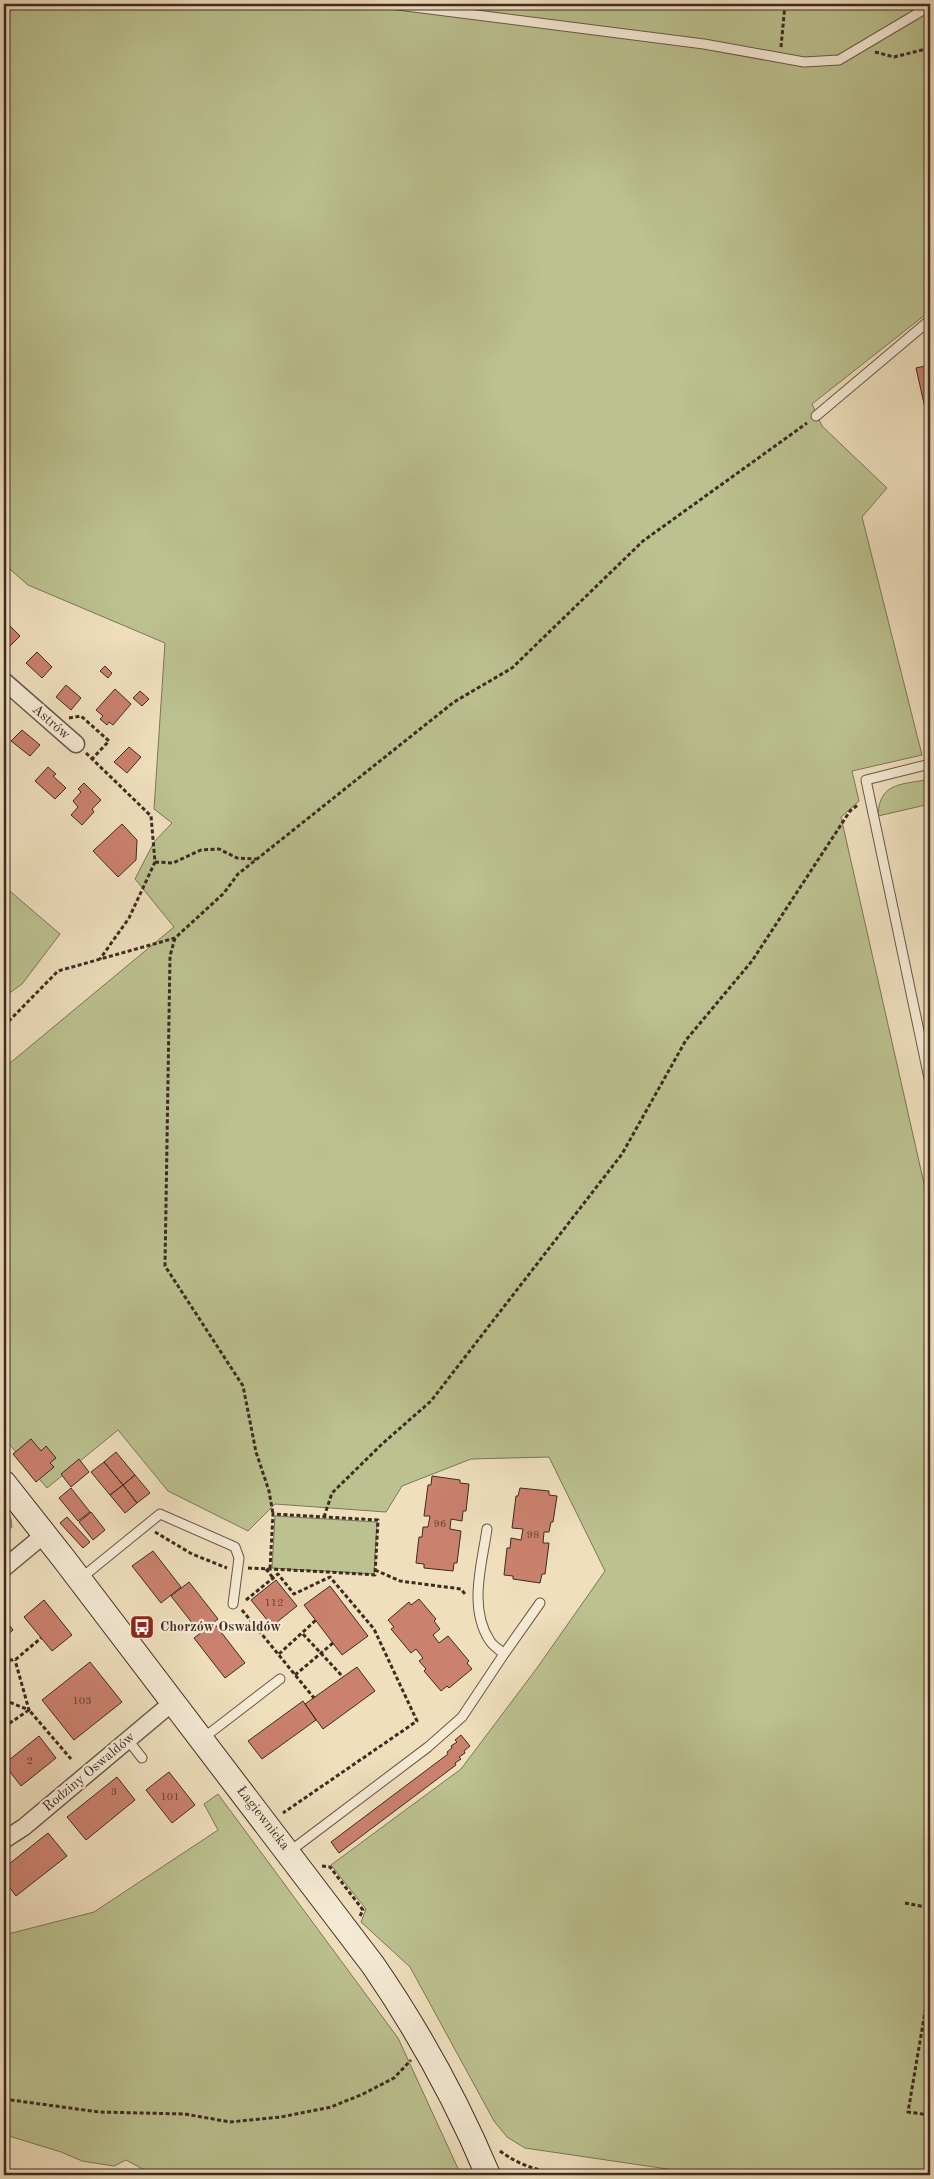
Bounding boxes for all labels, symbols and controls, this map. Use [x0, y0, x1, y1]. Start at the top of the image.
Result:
street label: Astrów [29, 702, 73, 742]
house number: 96 [434, 1519, 446, 1530]
house number: 98 [527, 1530, 539, 1541]
house number: 112 [264, 1598, 284, 1609]
bus stop icon: Chorzów Oswaldów [129, 1614, 155, 1640]
place label: Chorzów Oswaldów [160, 1620, 281, 1634]
house number: 103 [72, 1696, 92, 1707]
street label: Rodziny Oswaldów [40, 1730, 138, 1814]
house number: 2 [27, 1756, 33, 1767]
street label: Łagiewnicka [234, 1783, 292, 1853]
house number: 3 [111, 1787, 117, 1798]
house number: 101 [160, 1792, 180, 1803]

